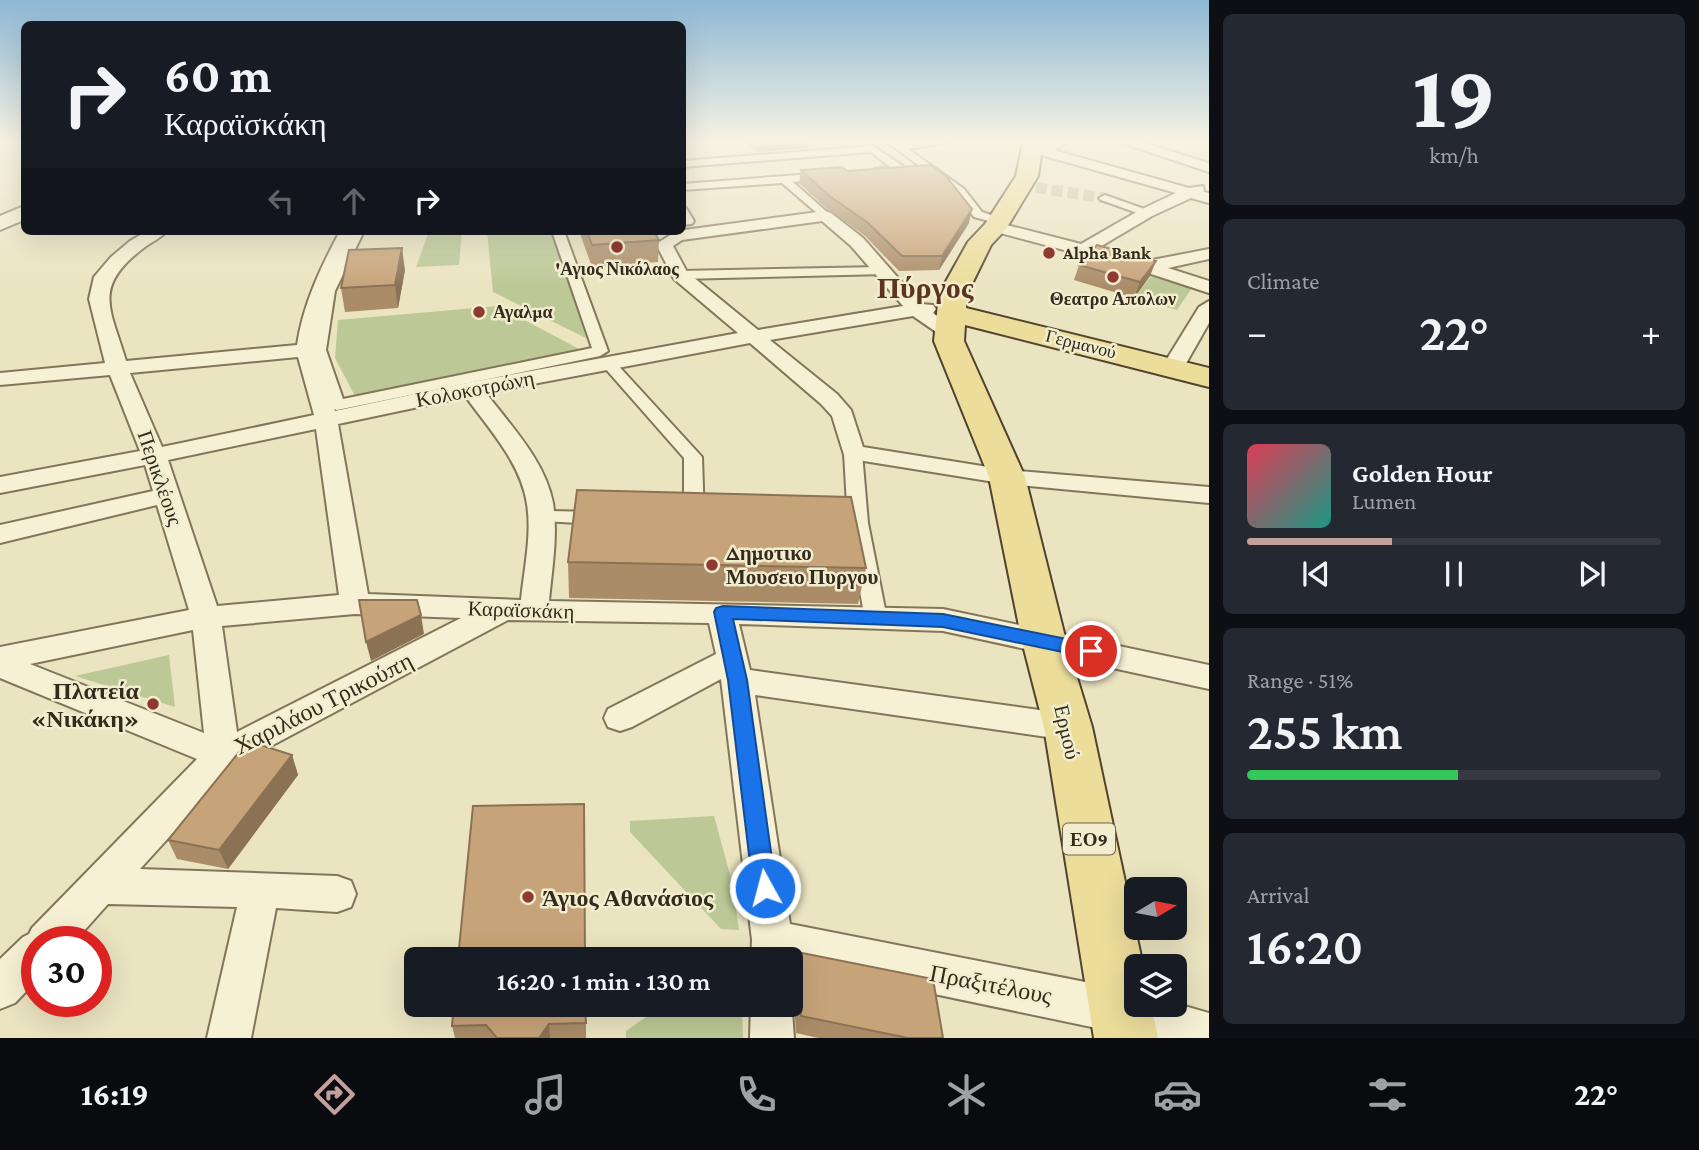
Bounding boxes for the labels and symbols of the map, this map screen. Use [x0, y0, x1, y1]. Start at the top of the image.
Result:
marker: 'Αγιος Νικόλαος [609, 239, 625, 255]
place label: Alpha Bank [1062, 243, 1151, 263]
marker: Alpha Bank [1041, 245, 1057, 261]
place label: 'Αγιος Νικόλαος [555, 259, 679, 279]
marker: Θεατρο Απολων [1105, 269, 1121, 285]
district label: Πύργος [877, 271, 974, 304]
place label: Θεατρο Απολων [1050, 289, 1176, 309]
place label: Αγαλμα [493, 302, 553, 322]
marker: Αγαλμα [471, 304, 487, 320]
street label: Γερμανού [1044, 326, 1118, 362]
street label: Κολοκοτρώνη [414, 366, 536, 412]
street label: Περικλέους [133, 427, 188, 529]
place label: Δημοτικο Μουσειο Πυργου [726, 541, 878, 589]
marker: Δημοτικο Μουσειο Πυργου [704, 557, 720, 573]
street label: Καραϊσκάκη [467, 596, 575, 624]
pin [1061, 621, 1121, 681]
street label: Χαριλάου Τρικούπη [229, 646, 417, 760]
place label: Πλατεία «Νικάκη» [31, 677, 140, 732]
marker: Πλατεία «Νικάκη» [145, 696, 161, 712]
street label: Ερμού [1049, 702, 1085, 762]
road number: ΕΟ9 [1063, 824, 1115, 854]
position arrow [728, 851, 802, 925]
north arrow [1124, 877, 1186, 940]
place label: Άγιος Αθανάσιος [542, 884, 714, 911]
marker: Άγιος Αθανάσιος [520, 889, 536, 905]
speed limit sign: 30 [21, 926, 112, 1017]
street label: Πραξιτέλους [928, 959, 1055, 1009]

